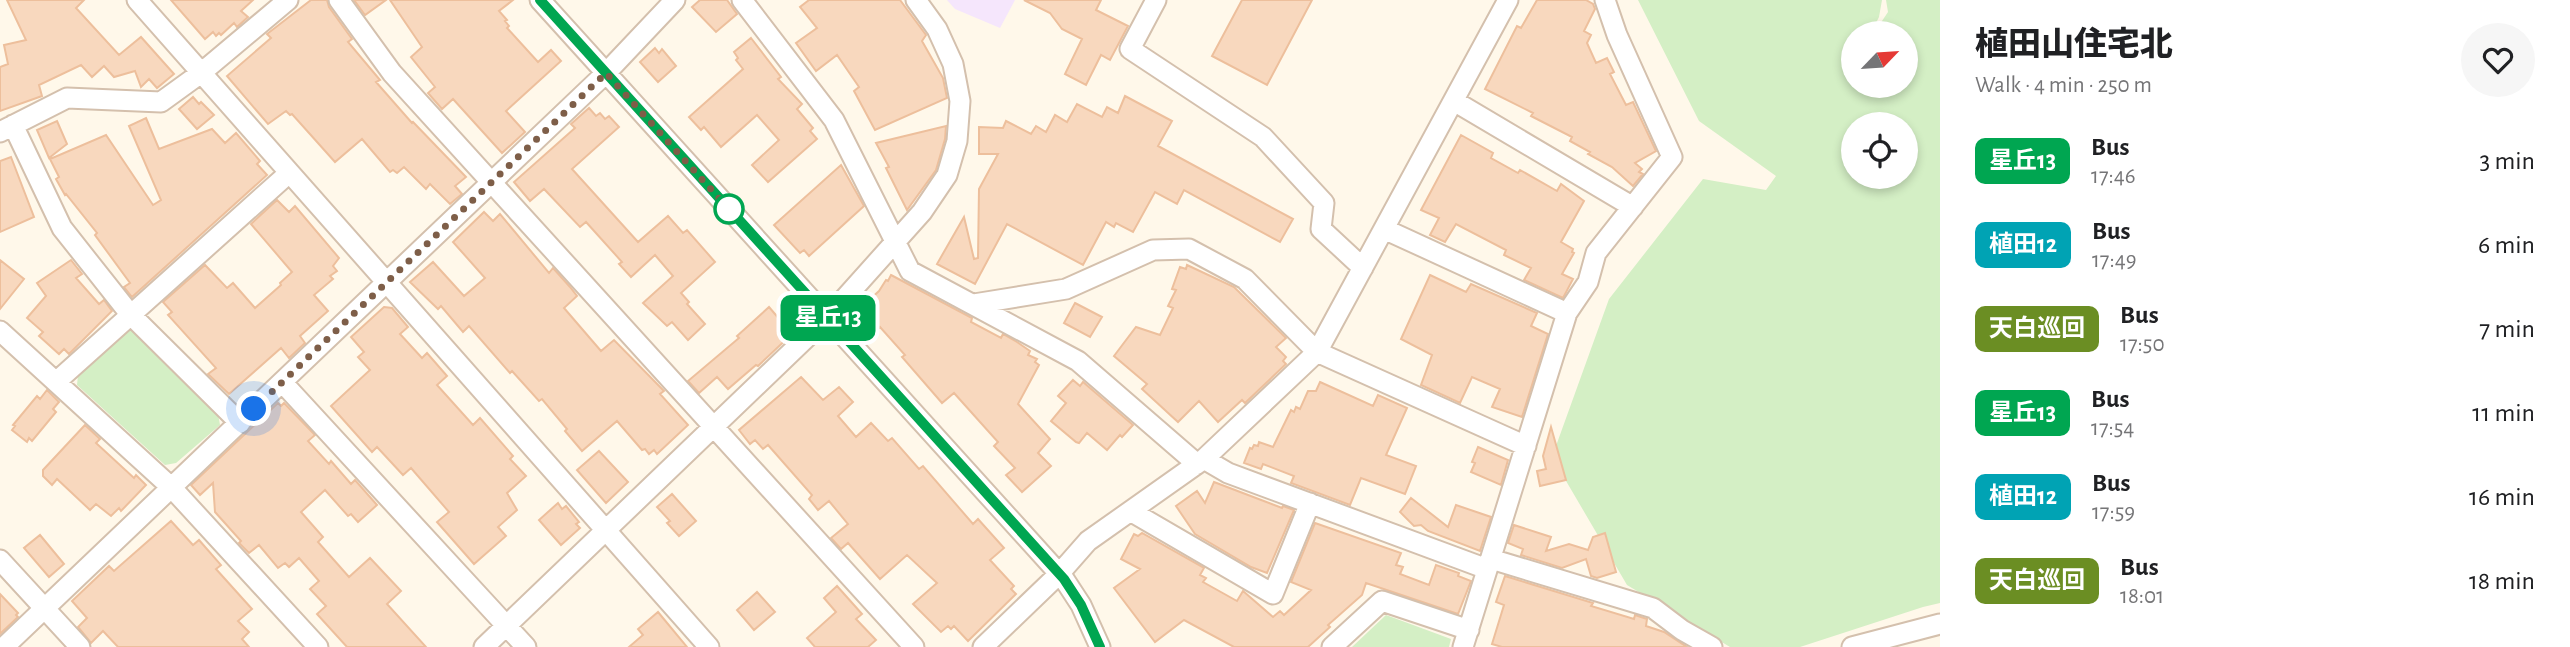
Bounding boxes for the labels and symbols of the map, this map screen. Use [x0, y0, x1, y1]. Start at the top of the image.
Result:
north arrow [1841, 21, 1918, 98]
unlabelled marker [714, 194, 744, 224]
line badge: 星丘13 [779, 295, 877, 341]
your location [236, 391, 271, 426]

